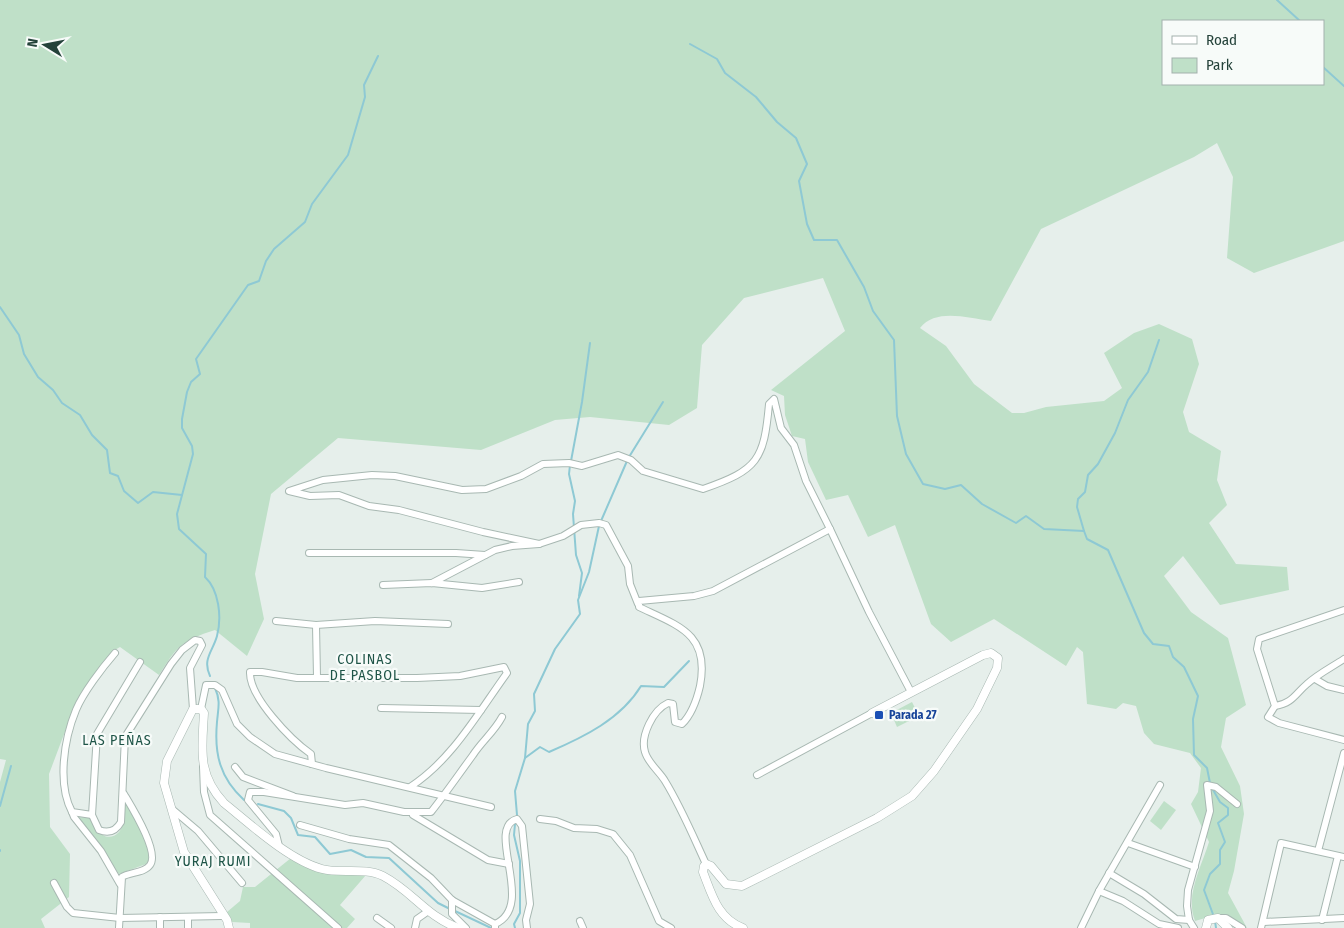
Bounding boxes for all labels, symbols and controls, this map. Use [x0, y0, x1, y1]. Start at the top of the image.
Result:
north arrow [20, 20, 70, 70]
legend [1162, 20, 1324, 85]
text: Road [1206, 31, 1237, 49]
text: N [24, 37, 42, 48]
text: Park [1206, 56, 1233, 74]
district label: COLINAS DE PASBOL [330, 651, 400, 684]
place label: Parada 27 [889, 708, 937, 722]
marker: Parada 27 [873, 709, 885, 721]
district label: LAS PEÑAS [82, 732, 152, 749]
district label: YURAJ RUMI [175, 853, 251, 870]

